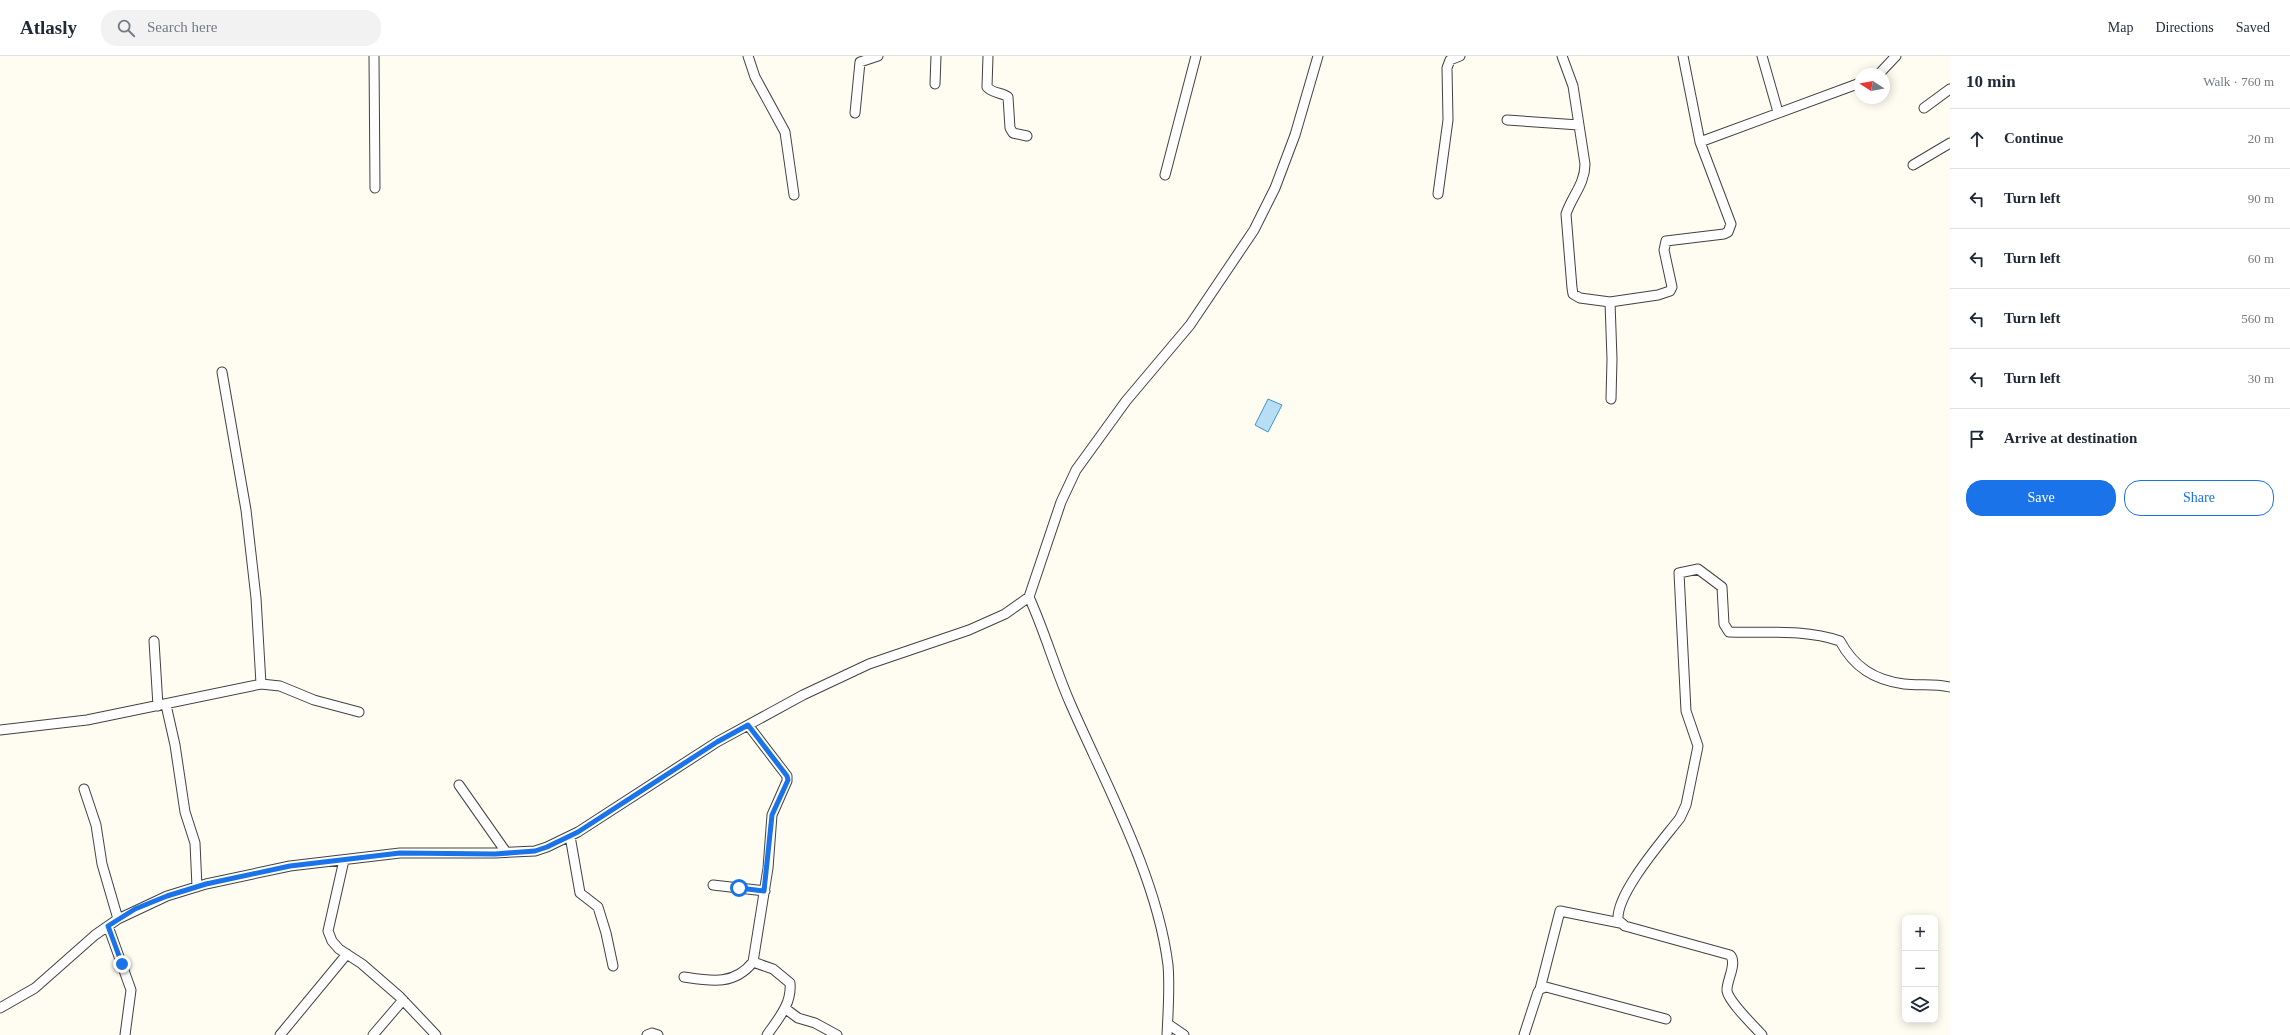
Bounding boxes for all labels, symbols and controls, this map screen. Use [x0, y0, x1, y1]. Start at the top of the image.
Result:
search box [101, 10, 381, 46]
text: Atlasly [20, 17, 77, 38]
icon: search [115, 17, 137, 39]
text: Search here [147, 19, 217, 35]
text: Map [2108, 20, 2133, 35]
text: Directions [2155, 20, 2214, 35]
text: Saved [2236, 20, 2270, 35]
north arrow [1854, 68, 1890, 104]
text: 10 min [1966, 72, 2016, 91]
text: Walk · 760 m [2203, 74, 2274, 89]
icon: ahead [1966, 128, 1988, 150]
text: Continue [2004, 130, 2063, 146]
text: 20 m [2248, 131, 2274, 146]
icon: left [1966, 188, 1988, 210]
text: Turn left [2004, 190, 2061, 206]
text: 90 m [2248, 191, 2274, 206]
icon: left [1966, 248, 1988, 270]
text: Turn left [2004, 250, 2061, 266]
text: 60 m [2248, 251, 2274, 266]
icon: left [1966, 308, 1988, 330]
text: Turn left [2004, 310, 2061, 326]
text: 560 m [2241, 311, 2274, 326]
icon: left [1966, 368, 1988, 390]
text: Turn left [2004, 370, 2061, 386]
text: 30 m [2248, 371, 2274, 386]
icon: arrive [1966, 428, 1988, 450]
text: Arrive at destination [2004, 430, 2137, 446]
button: Save [1966, 480, 2116, 516]
button: Share [2124, 480, 2274, 516]
route start [730, 879, 748, 897]
map controls [1902, 915, 1938, 1023]
button: + [1902, 915, 1938, 951]
button: − [1902, 951, 1938, 987]
route end [113, 955, 131, 973]
button: layers [1902, 987, 1938, 1023]

